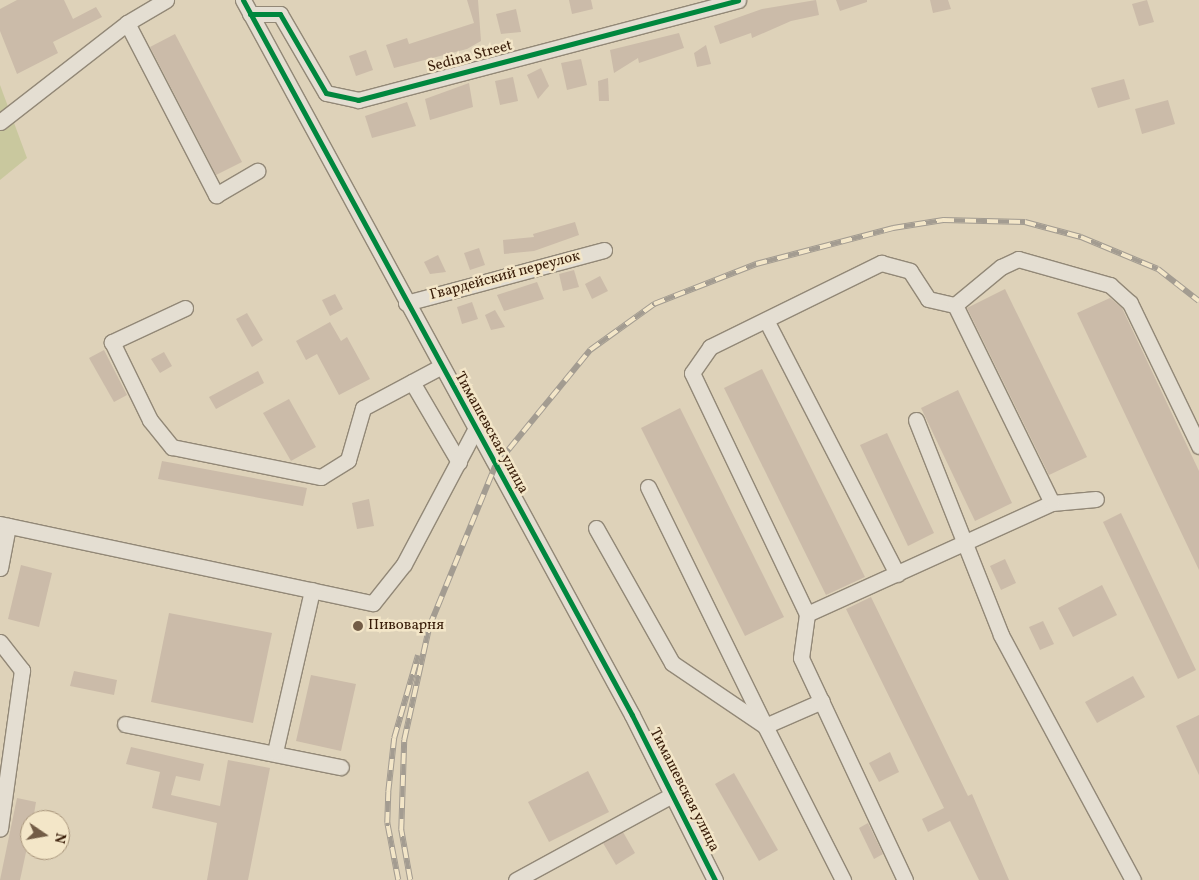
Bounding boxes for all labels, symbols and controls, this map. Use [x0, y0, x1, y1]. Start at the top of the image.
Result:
street label: Sedina Street [426, 37, 514, 77]
street label: Гвардейский переулок [428, 247, 582, 305]
street label: Тимашевская улица [450, 369, 532, 497]
place label: Пивоварня [368, 617, 444, 635]
marker: Пивоварня [352, 620, 364, 632]
street label: Тимашевская улица [645, 725, 723, 855]
north arrow [20, 810, 70, 860]
text: N [49, 831, 70, 845]

